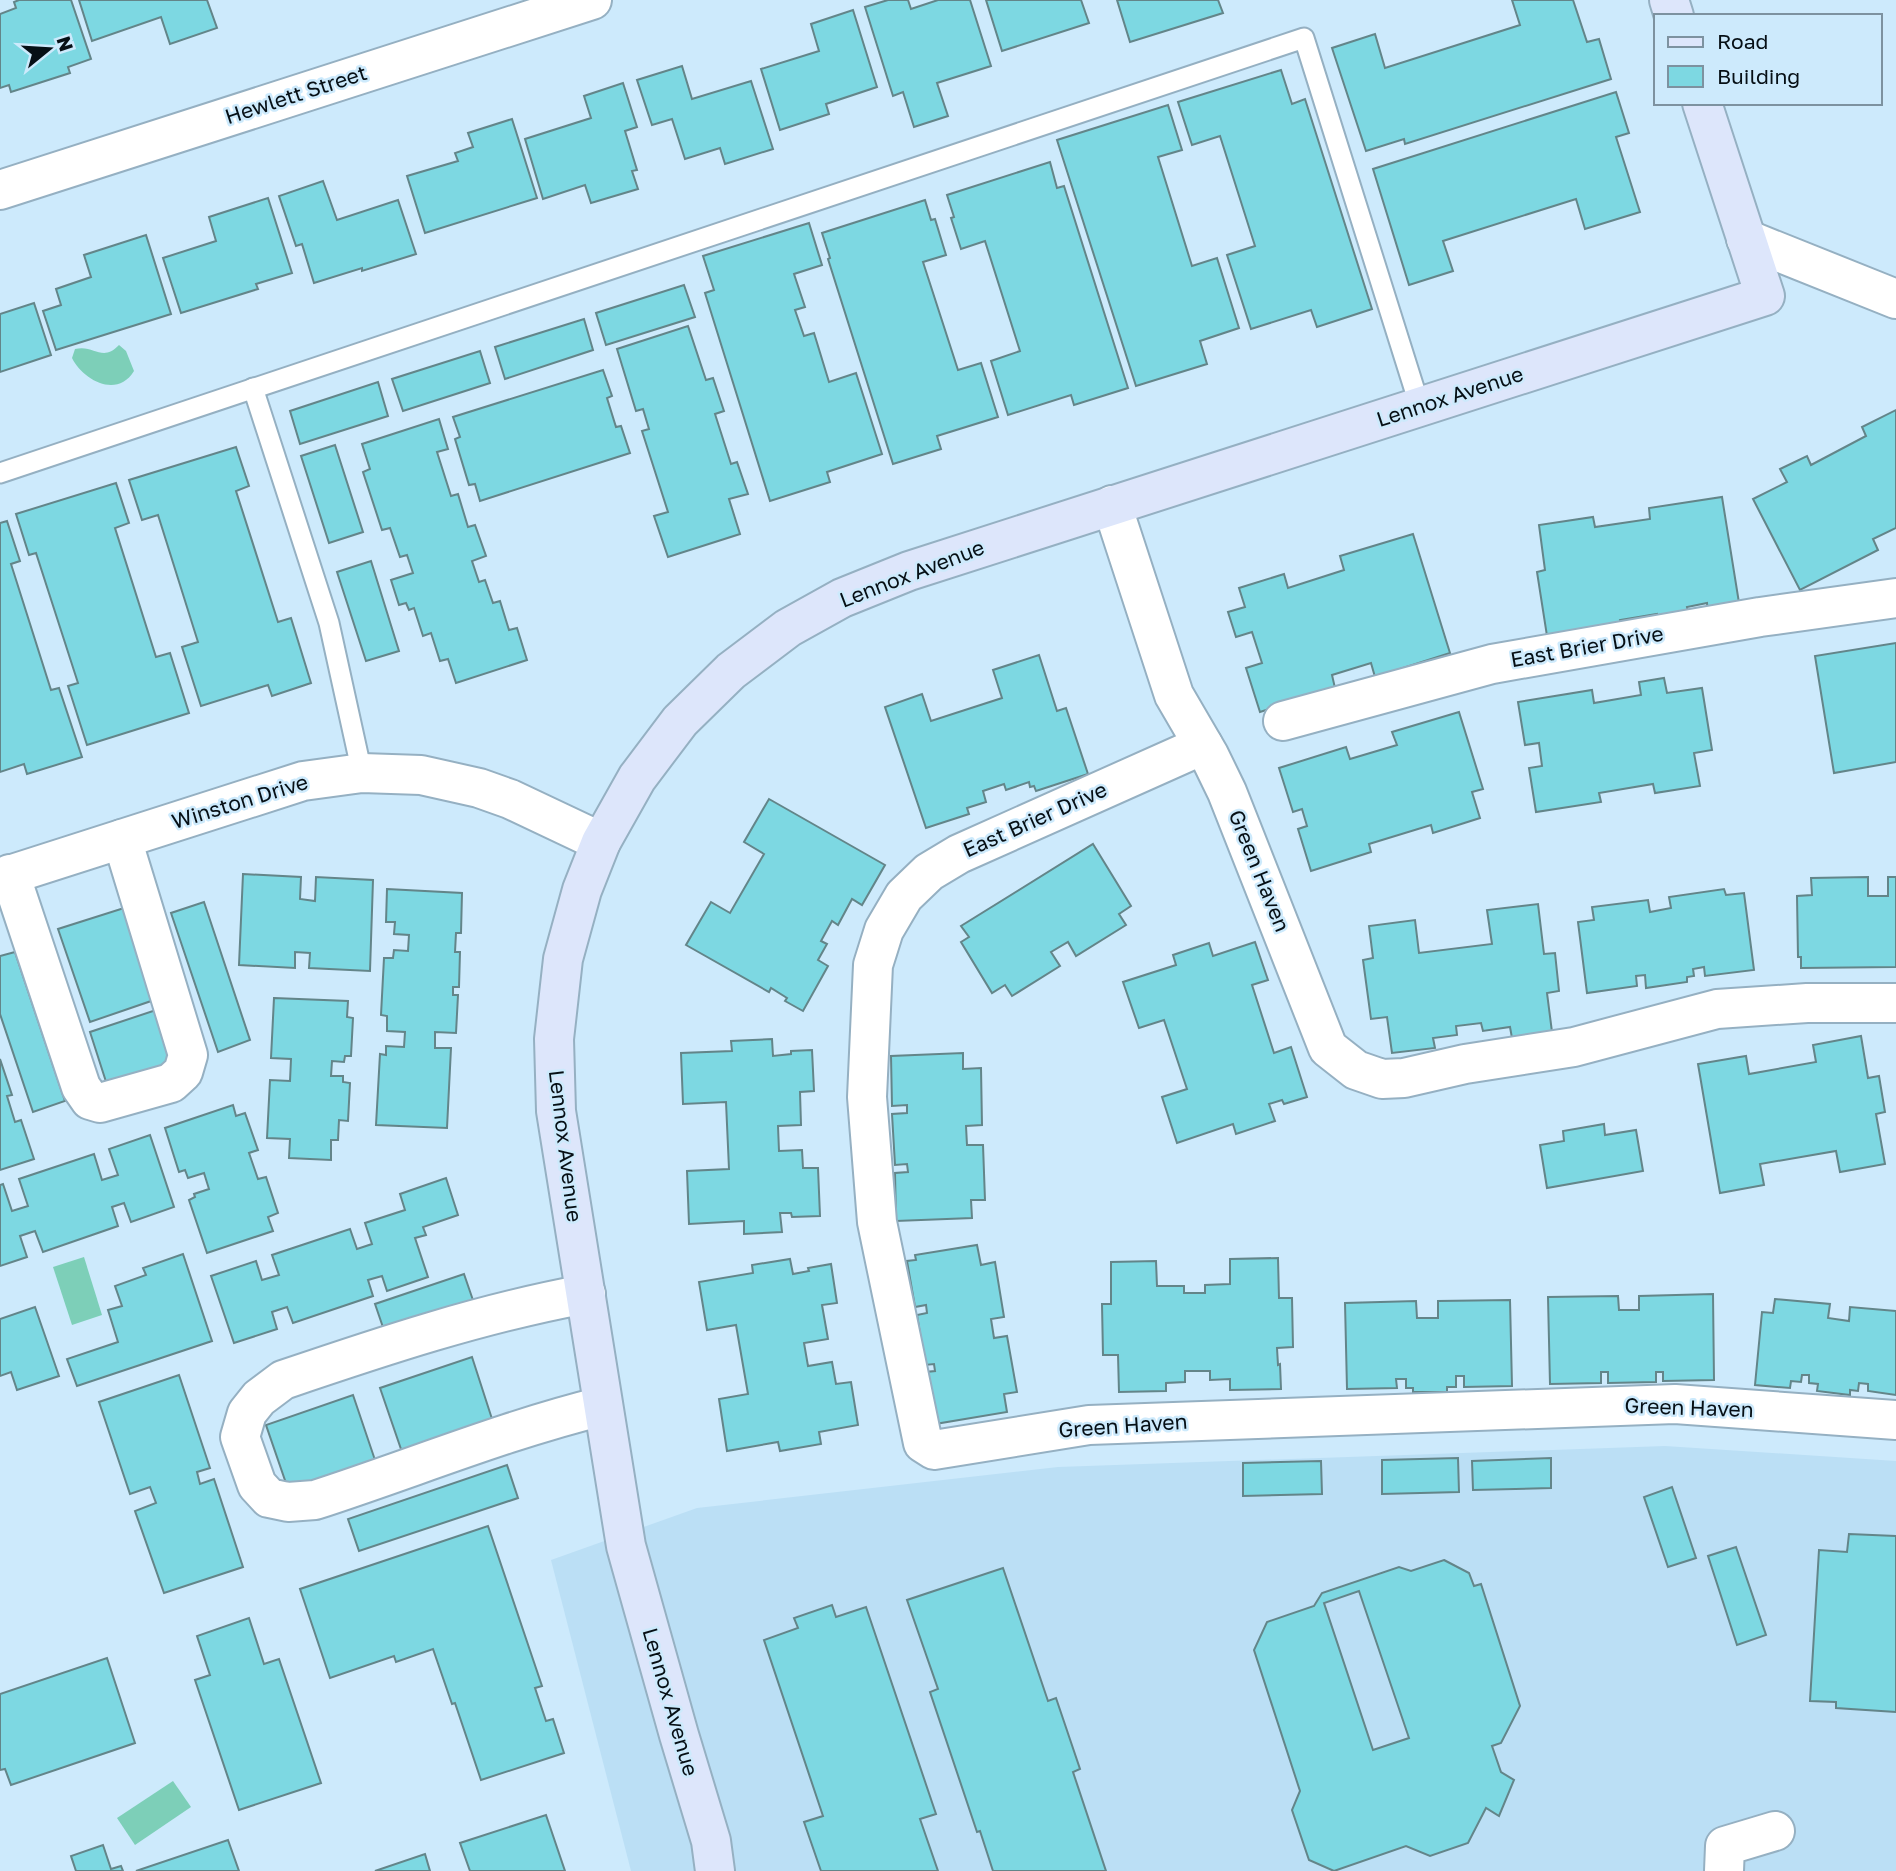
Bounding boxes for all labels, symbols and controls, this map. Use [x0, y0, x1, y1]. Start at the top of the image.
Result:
north arrow [14, 14, 84, 84]
legend [1654, 14, 1882, 105]
text: Road [1717, 28, 1768, 54]
text: N [52, 33, 79, 54]
street label: Hewlett Street [221, 59, 370, 129]
text: Building [1717, 63, 1800, 89]
street label: Lennox Avenue [1373, 360, 1526, 432]
street label: Lennox Avenue [836, 534, 988, 613]
street label: East Brier Drive [1508, 620, 1665, 672]
street label: Winston Drive [168, 768, 311, 834]
street label: East Brier Drive [959, 776, 1111, 862]
street label: Green Haven [1224, 806, 1296, 935]
street label: Lennox Avenue [544, 1068, 588, 1223]
street label: Green Haven [1624, 1392, 1754, 1422]
street label: Green Haven [1058, 1408, 1188, 1442]
street label: Lennox Avenue [637, 1625, 705, 1779]

